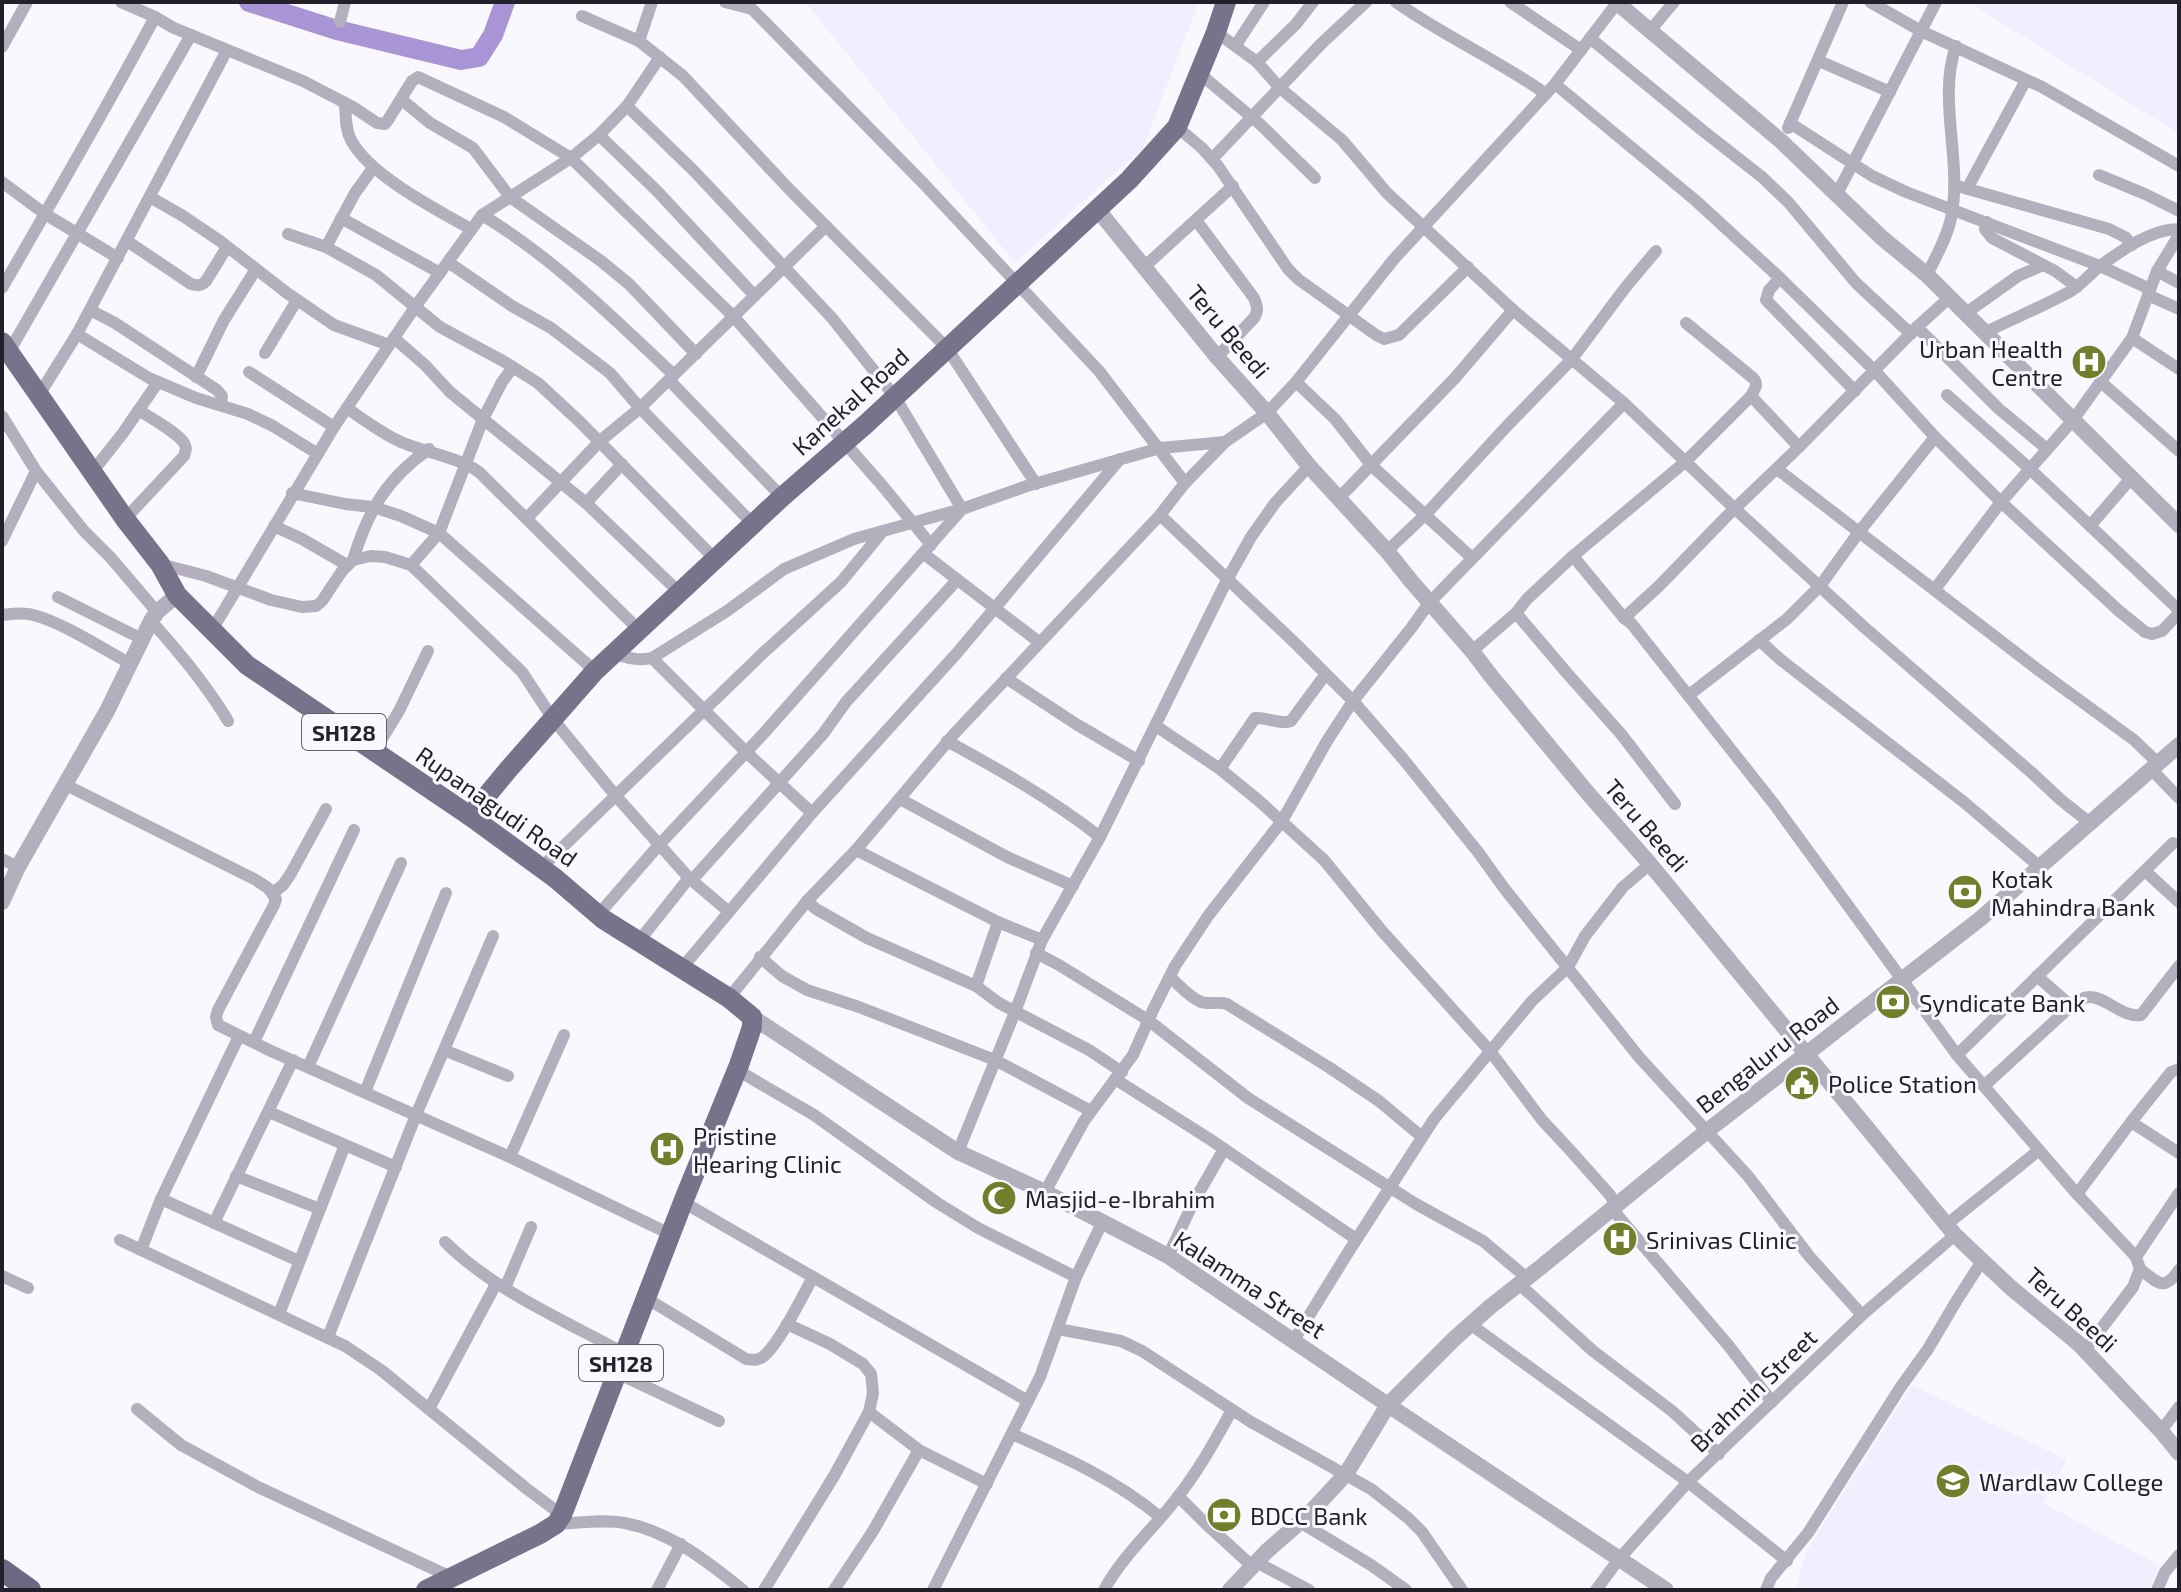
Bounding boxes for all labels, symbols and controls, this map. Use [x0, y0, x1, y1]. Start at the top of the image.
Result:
street label: Teru Beedi [1182, 278, 1276, 384]
place label: Urban Health Centre [1919, 334, 2063, 391]
street label: Kanekal Road [786, 341, 914, 461]
hospital icon: Urban Health Centre [2070, 343, 2108, 381]
road number: SH128 [302, 714, 386, 750]
street label: Rupanagudi Road [411, 740, 583, 872]
street label: Teru Beedi [1599, 773, 1695, 877]
place label: Kotak Mahindra Bank [1991, 864, 2155, 921]
bank icon: Kotak Mahindra Bank [1946, 873, 1984, 911]
bank icon: Syndicate Bank [1874, 983, 1912, 1021]
place label: Syndicate Bank [1919, 988, 2085, 1017]
street label: Bengaluru Road [1690, 989, 1844, 1119]
public building icon: Police Station [1783, 1064, 1821, 1102]
place label: Police Station [1828, 1069, 1977, 1098]
place label: Pristine Hearing Clinic [693, 1121, 842, 1178]
hospital icon: Pristine Hearing Clinic [648, 1130, 686, 1168]
mosque icon: Masjid-e-Ibrahim [980, 1179, 1018, 1217]
place label: Masjid-e-Ibrahim [1025, 1184, 1215, 1213]
hospital icon: Srinivas Clinic [1601, 1220, 1639, 1258]
street label: Kalamma Street [1169, 1224, 1331, 1344]
place label: Srinivas Clinic [1646, 1225, 1797, 1254]
street label: Teru Beedi [2020, 1260, 2124, 1358]
street label: Brahmin Street [1684, 1322, 1822, 1458]
road number: SH128 [579, 1345, 663, 1381]
school or university icon: Wardlaw College [1934, 1462, 1972, 1500]
place label: Wardlaw College [1979, 1467, 2163, 1496]
bank icon: BDCC Bank [1205, 1496, 1243, 1534]
place label: BDCC Bank [1250, 1501, 1367, 1530]

